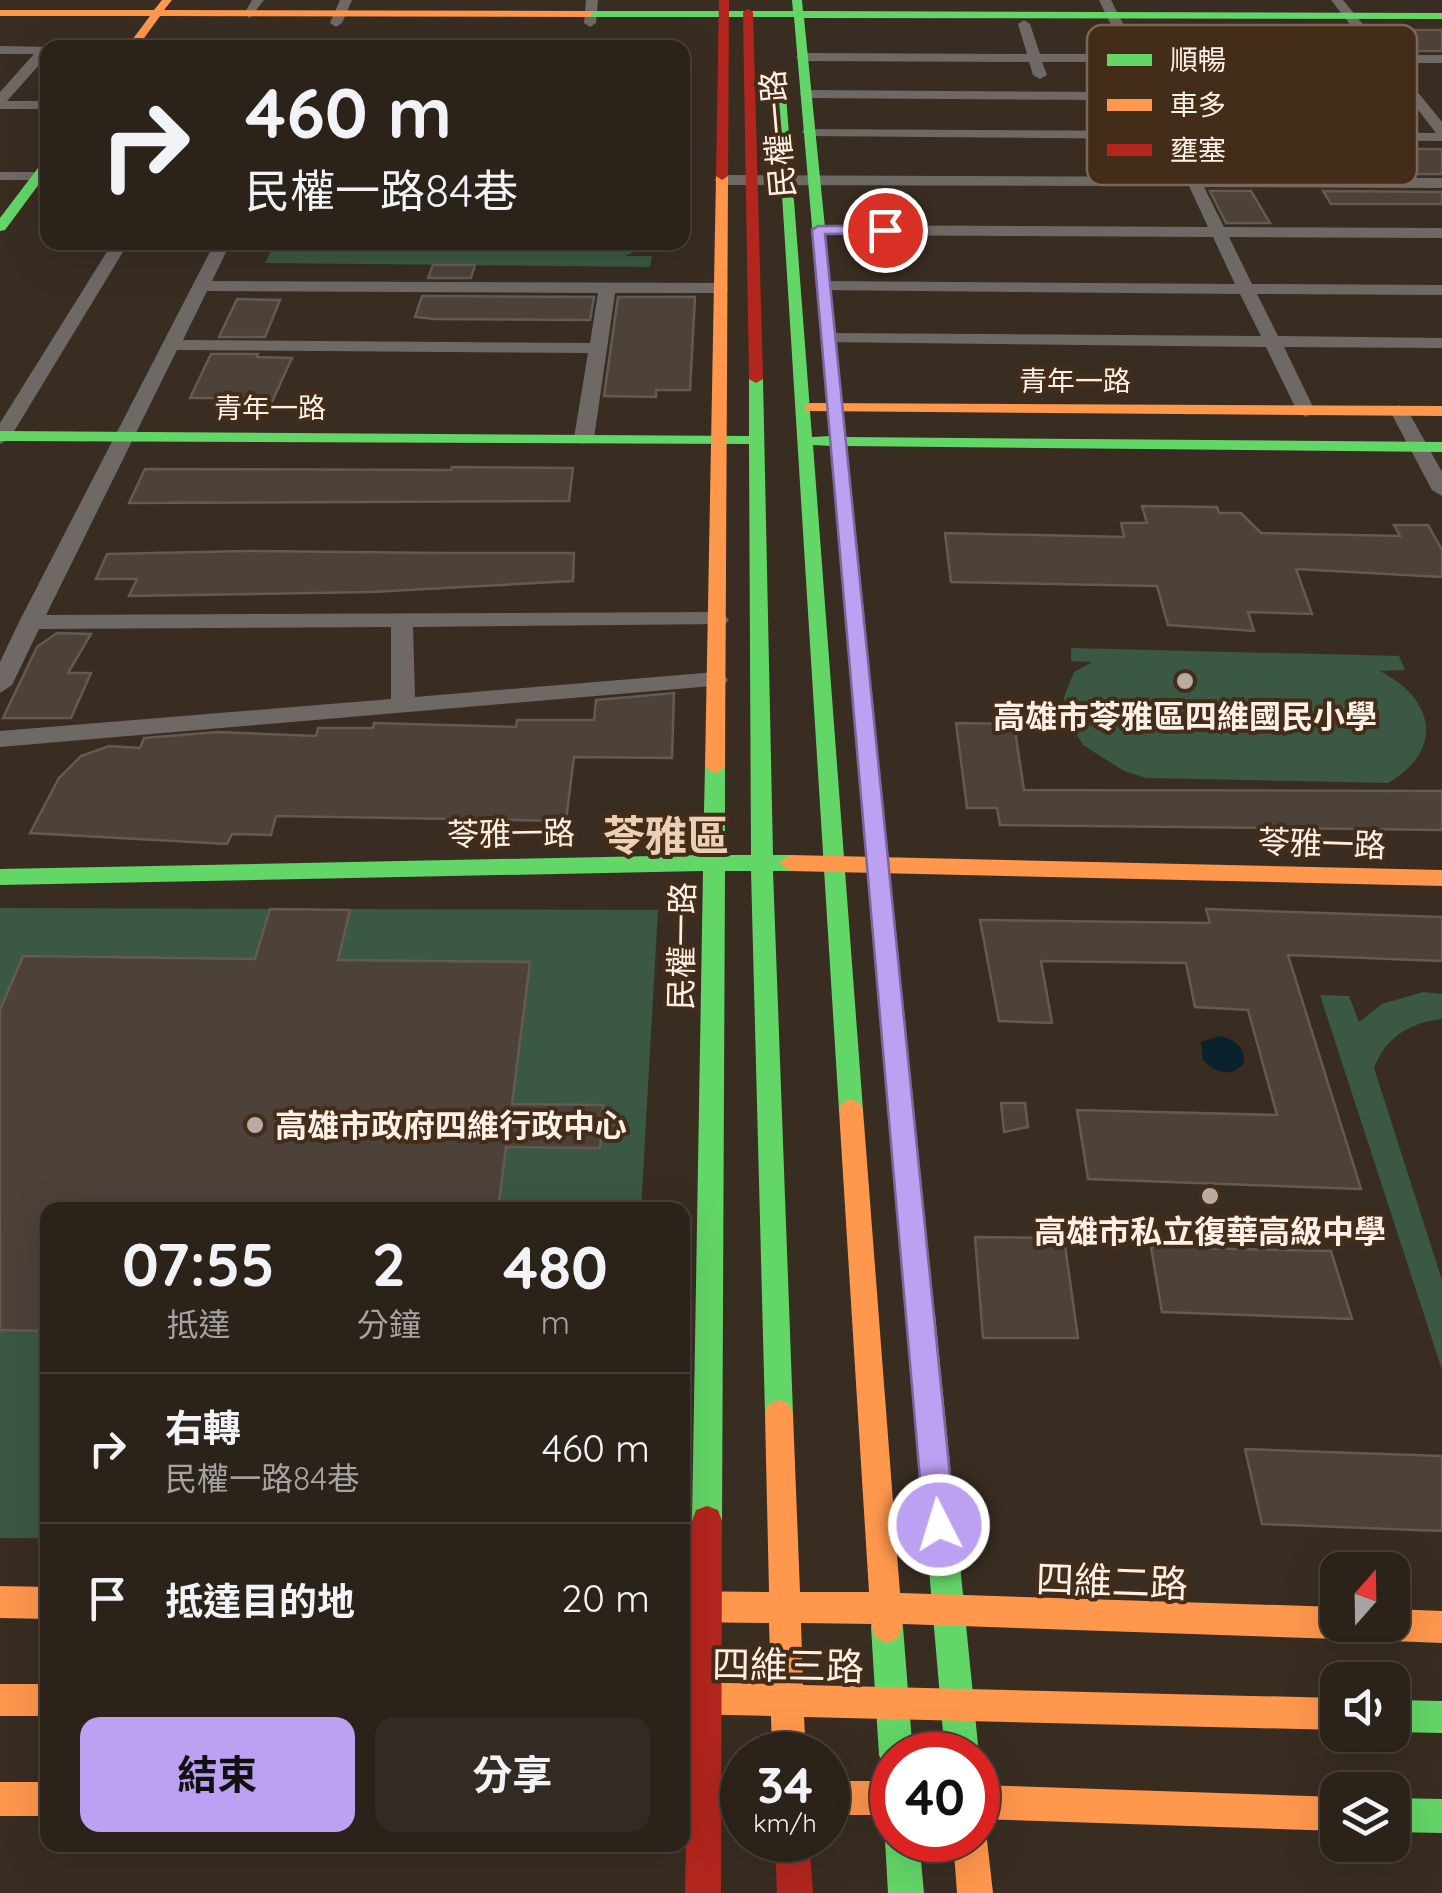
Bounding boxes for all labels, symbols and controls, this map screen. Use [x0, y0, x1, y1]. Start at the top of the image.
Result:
legend [1087, 25, 1417, 185]
text: 順暢 [1170, 42, 1226, 77]
text: 460 m [245, 68, 452, 156]
street label: 民權一路 [751, 68, 803, 200]
icon: right [80, 80, 210, 210]
text: 車多 [1170, 87, 1226, 122]
text: 壅塞 [1170, 132, 1226, 167]
text: 民權一路84巷 [245, 162, 518, 218]
pin [843, 188, 928, 273]
icon: arrive [858, 203, 913, 258]
street label: 青年一路 [1019, 363, 1131, 398]
street label: 青年一路 [214, 390, 326, 425]
marker: 高雄市苓雅區四維國民小學 [1174, 670, 1196, 692]
place label: 高雄市苓雅區四維國民小學 [993, 696, 1377, 736]
district label: 苓雅區 [603, 809, 729, 862]
street label: 苓雅一路 [447, 812, 575, 854]
street label: 苓雅一路 [1257, 821, 1387, 865]
street label: 民權一路 [660, 882, 702, 1010]
place label: 高雄市政府四維行政中心 [275, 1105, 627, 1145]
marker: 高雄市政府四維行政中心 [244, 1114, 266, 1136]
marker: 高雄市私立復華高級中學 [1199, 1185, 1221, 1207]
place label: 高雄市私立復華高級中學 [1034, 1211, 1386, 1251]
text: 07:55 [122, 1226, 275, 1301]
text: 2 [372, 1226, 406, 1301]
text: 480 [503, 1229, 608, 1304]
text: m [541, 1302, 570, 1342]
text: 抵達 [166, 1304, 230, 1344]
text: 分鐘 [357, 1304, 421, 1344]
text: 右轉 [165, 1404, 241, 1452]
icon: right [80, 1421, 135, 1476]
text: 460 m [542, 1424, 650, 1472]
text: 民權一路84巷 [165, 1458, 359, 1498]
position arrow [887, 1473, 991, 1577]
north arrow [1320, 1552, 1410, 1642]
map controls [1320, 1552, 1410, 1862]
street label: 四維二路 [1035, 1554, 1189, 1608]
icon: arrive [80, 1571, 135, 1626]
text: 20 m [561, 1574, 650, 1622]
text: 抵達目的地 [165, 1577, 355, 1625]
street label: 四維三路 [712, 1640, 864, 1690]
button: sound [1320, 1662, 1410, 1752]
button: 結束 [80, 1717, 355, 1832]
button: 分享 [375, 1717, 650, 1832]
speed limit sign: 40 [870, 1732, 1000, 1862]
text: 34 [757, 1753, 813, 1816]
button: layers [1320, 1772, 1410, 1862]
text: km/h [753, 1807, 817, 1838]

